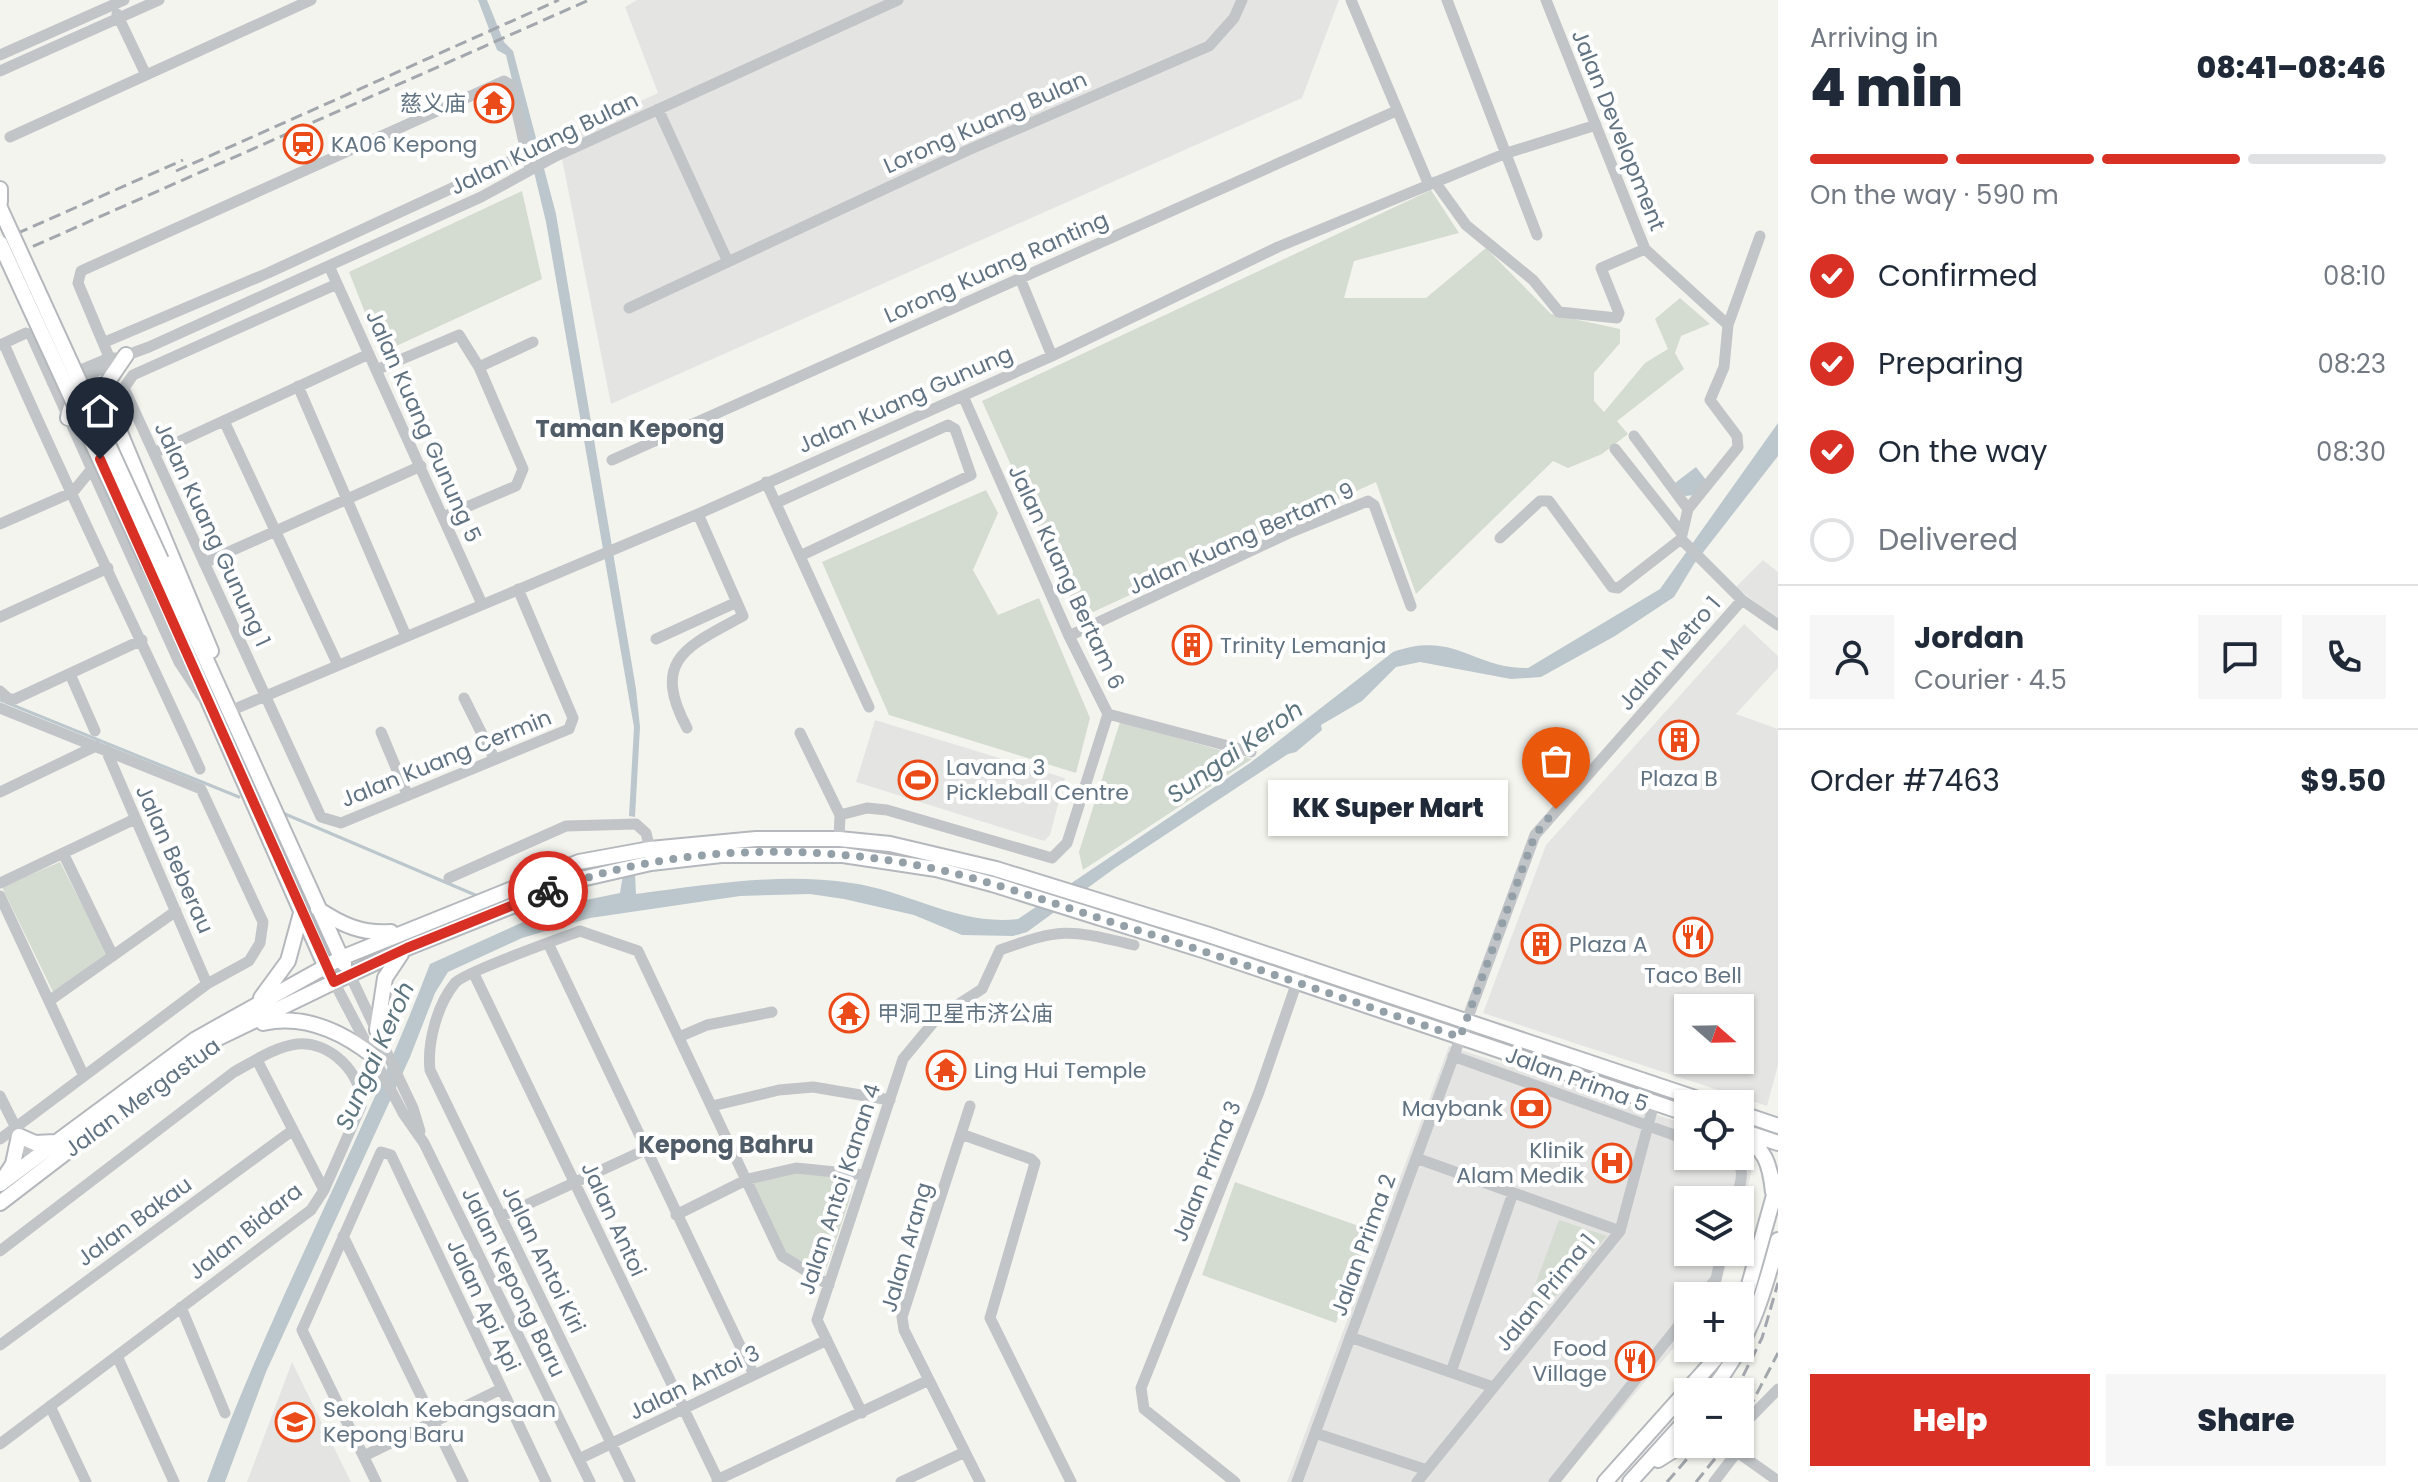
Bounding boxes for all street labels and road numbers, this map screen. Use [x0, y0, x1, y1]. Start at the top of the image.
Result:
street label: Jalan Development [1564, 25, 1673, 236]
street label: Lorong Kuang Bulan [879, 64, 1092, 181]
street label: Jalan Kuang Bulan [445, 84, 643, 202]
street label: Lorong Kuang Ranting [879, 204, 1113, 331]
street label: Jalan Kuang Gunung 5 [358, 305, 489, 547]
street label: Jalan Kuang Gunung [793, 338, 1018, 461]
street label: Jalan Kuang Gunung 1 [147, 417, 278, 652]
street label: Jalan Kuang Bertam 6 [1001, 460, 1132, 695]
street label: Jalan Kuang Bertam 9 [1123, 475, 1359, 602]
street label: Jalan Metro 1 [1611, 589, 1728, 717]
street label: Jalan Kuang Cermin [336, 702, 556, 815]
street label: Jalan Beberau [128, 780, 221, 938]
street label: Jalan Mergastua [58, 1030, 227, 1165]
street label: Jalan Prima 5 [1501, 1039, 1653, 1120]
street label: Jalan Antoi Kanan 4 [791, 1080, 888, 1298]
street label: Jalan Prima 3 [1164, 1096, 1249, 1246]
street label: Jalan Antoi [573, 1157, 654, 1282]
street label: Jalan Bakau [70, 1169, 198, 1274]
street label: Jalan Prima 2 [1323, 1170, 1404, 1321]
street label: Jalan Bidara [182, 1176, 309, 1287]
street label: Jalan Arang [873, 1179, 940, 1316]
street label: Jalan Antoi Kiri [494, 1180, 593, 1338]
street label: Jalan Kepong Baru [454, 1182, 573, 1382]
street label: Jalan Prima 1 [1488, 1227, 1603, 1358]
street label: Jalan Api Api [439, 1234, 528, 1377]
street label: Jalan Antoi 3 [624, 1337, 765, 1428]

